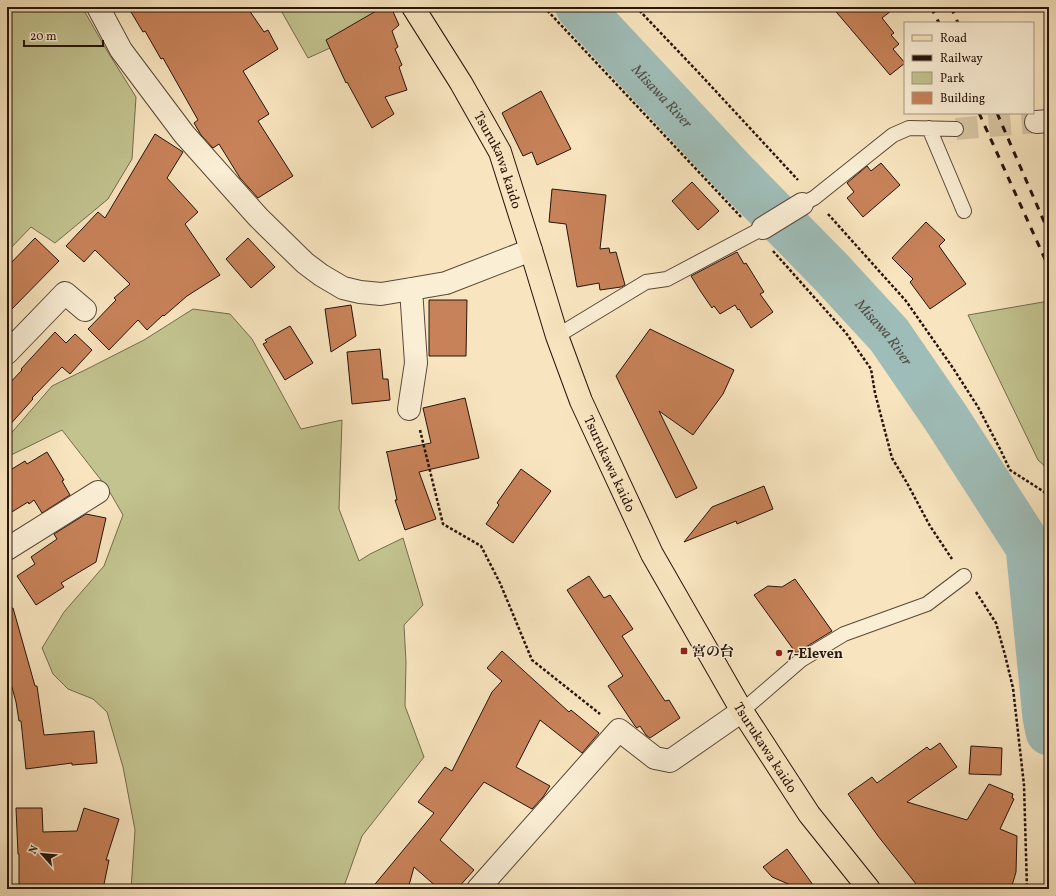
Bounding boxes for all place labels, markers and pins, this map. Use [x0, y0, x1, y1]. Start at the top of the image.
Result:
place label: 宮の台 [692, 643, 734, 662]
place label: 7-Eleven [787, 645, 843, 664]
marker: 宮の台 [679, 646, 689, 656]
marker: 7-Eleven [774, 648, 784, 658]

